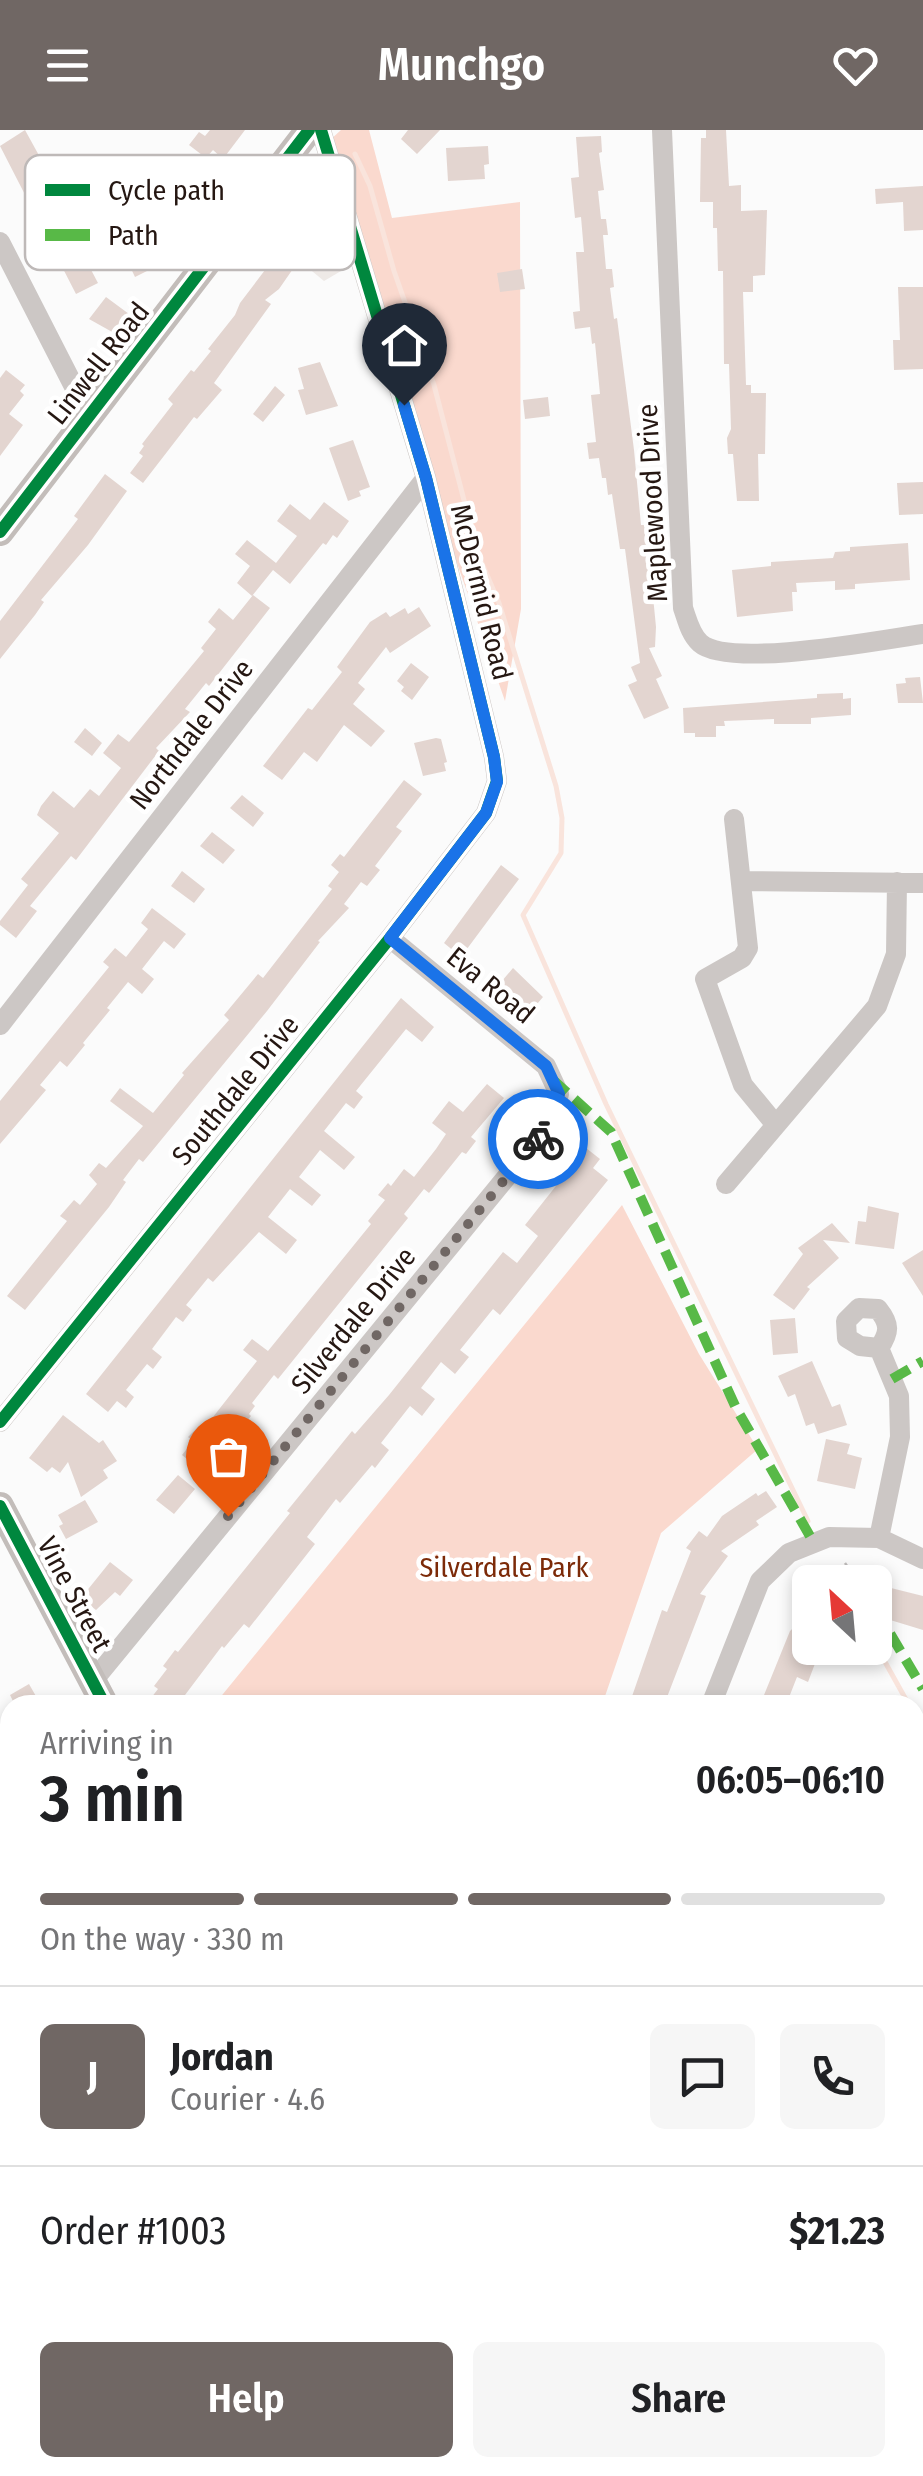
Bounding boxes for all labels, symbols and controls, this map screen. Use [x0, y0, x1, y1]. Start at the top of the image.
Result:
icon: menu [40, 38, 95, 93]
text: Munchgo [378, 38, 545, 92]
icon: heart [828, 38, 883, 93]
legend [25, 155, 355, 270]
text: Cycle path [108, 174, 225, 207]
text: Path [108, 219, 159, 252]
street label: Linwell Road [41, 296, 156, 431]
pin [362, 303, 447, 406]
icon: home [377, 318, 432, 373]
street label: Maplewood Drive [631, 403, 674, 603]
street label: McDermid Road [444, 501, 519, 683]
street label: Northdale Drive [123, 653, 260, 816]
street label: Eva Road [440, 940, 541, 1031]
street label: Southdale Drive [165, 1009, 306, 1172]
courier [488, 1089, 588, 1189]
icon: bike [511, 1112, 566, 1167]
street label: Silverdale Drive [284, 1241, 422, 1400]
pin [186, 1414, 271, 1517]
icon: bag [201, 1429, 256, 1484]
street label: Vine Street [31, 1531, 119, 1658]
park label: Silverdale Park [419, 1551, 589, 1584]
north arrow [792, 1565, 892, 1665]
map controls [792, 1565, 892, 1665]
text: Arriving in [40, 1724, 174, 1762]
text: 06:05–06:10 [696, 1757, 885, 1803]
text: 3 min [40, 1760, 185, 1838]
text: On the way · 330 m [40, 1920, 285, 1958]
button: chat [650, 2024, 755, 2129]
button: phone [780, 2024, 885, 2129]
text: Jordan [170, 2034, 274, 2080]
text: J [87, 2053, 98, 2099]
text: Courier · 4.6 [170, 2080, 325, 2118]
text: Order #1003 [40, 2208, 227, 2254]
text: $21.23 [789, 2208, 885, 2254]
button: Help [40, 2342, 453, 2457]
button: Share [473, 2342, 885, 2457]

